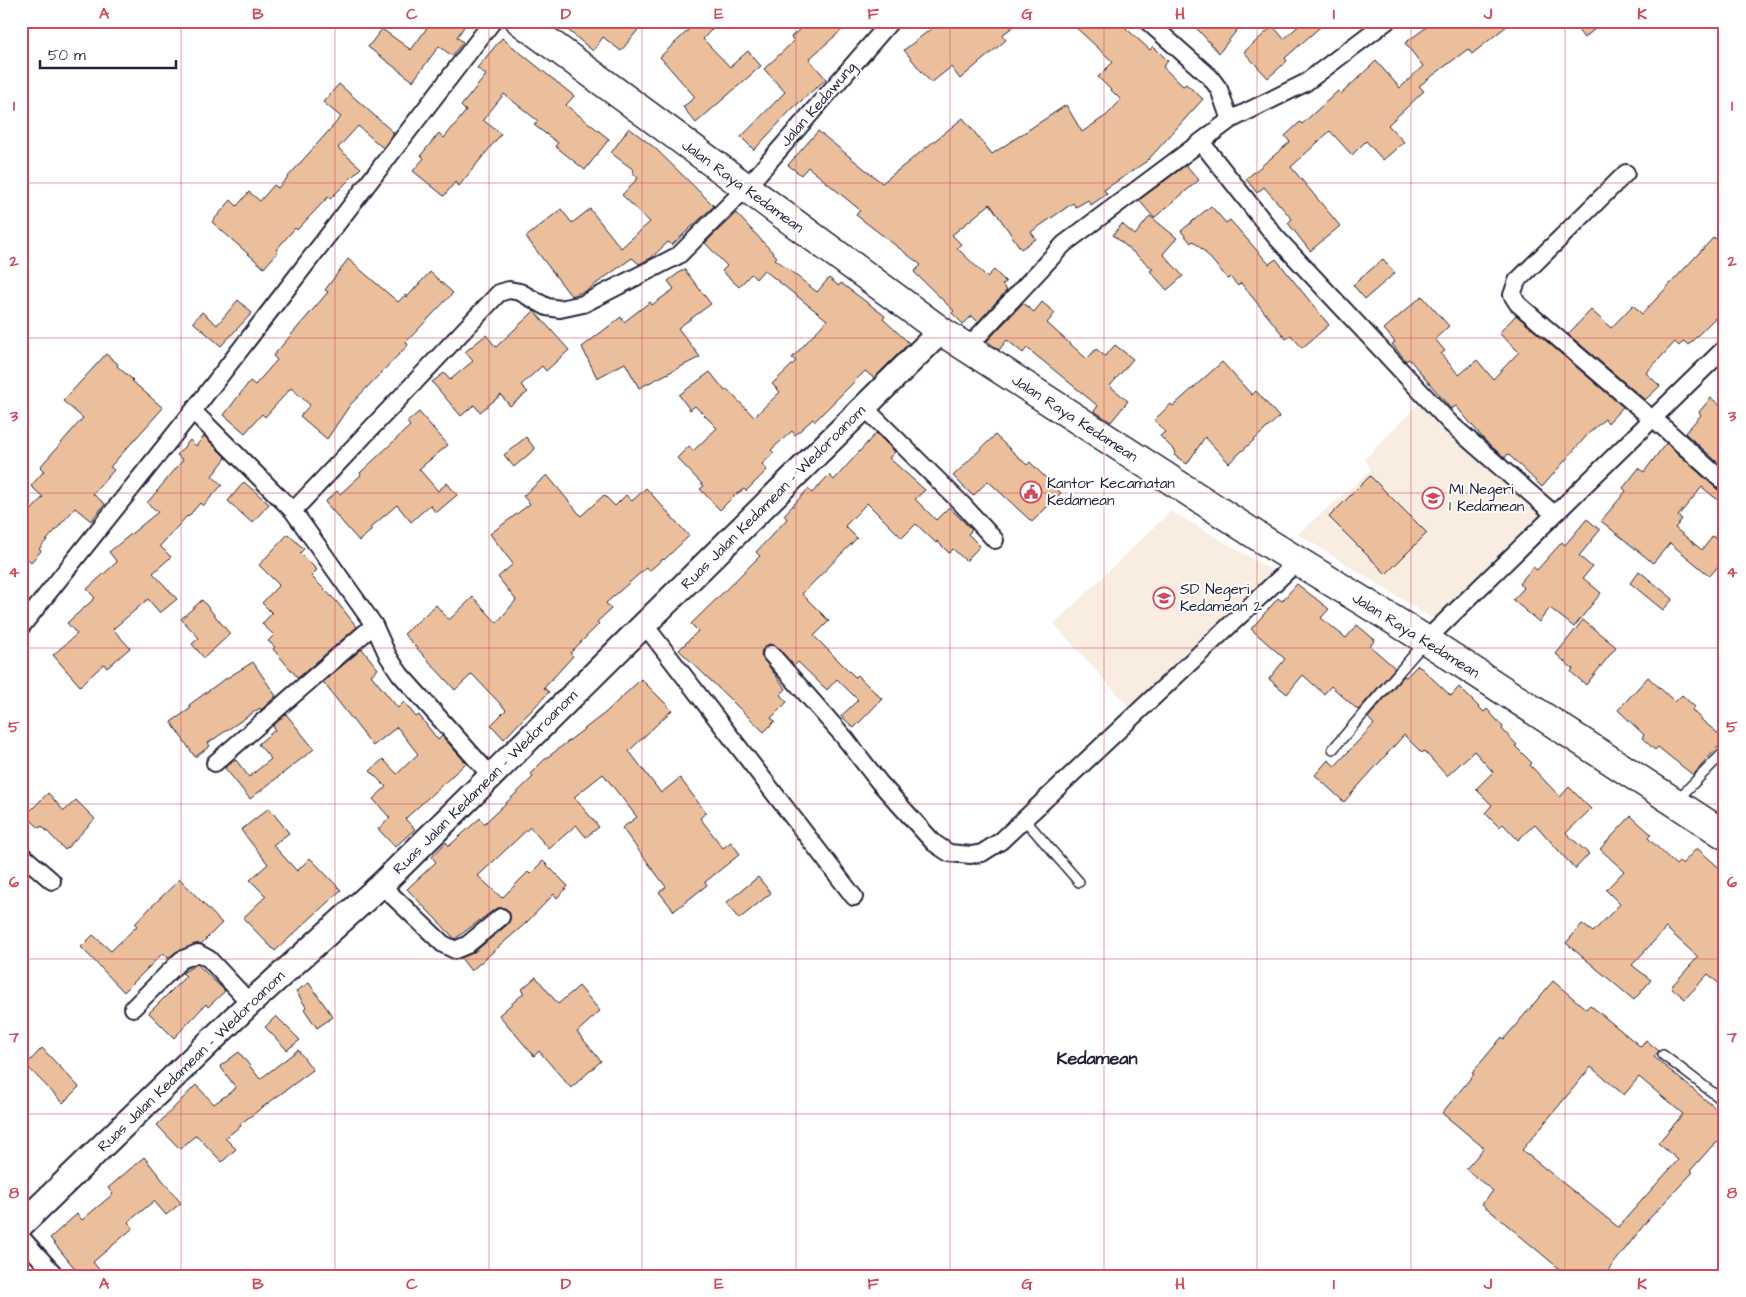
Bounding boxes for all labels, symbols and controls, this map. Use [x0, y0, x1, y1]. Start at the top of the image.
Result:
text: A [99, 3, 110, 25]
text: B [252, 3, 264, 25]
text: C [406, 3, 418, 25]
text: D [561, 3, 572, 25]
text: E [714, 3, 724, 25]
text: F [867, 3, 879, 25]
text: G [1021, 3, 1033, 25]
text: H [1175, 3, 1185, 25]
text: I [1333, 3, 1335, 25]
text: J [1483, 3, 1493, 25]
text: K [1637, 3, 1647, 25]
scale bar [40, 38, 176, 70]
text: 50 m [48, 45, 86, 66]
street label: Jalan Kedawung [775, 57, 862, 152]
text: 1 [13, 95, 16, 117]
text: 1 [1731, 95, 1734, 117]
street label: Jalan Raya Kedamean [677, 135, 809, 239]
text: 2 [8, 250, 19, 272]
text: 2 [1726, 250, 1737, 272]
street label: Jalan Raya Kedamean [1007, 370, 1142, 468]
street label: Ruas Jalan Kedamean - Wedoroanom [676, 400, 870, 594]
text: 3 [9, 405, 19, 427]
text: 3 [1727, 405, 1737, 427]
place label: Kantor Kecamatan Kedamean [1047, 473, 1175, 511]
place label: MI Negeri 1 Kedamean [1449, 479, 1525, 517]
public building icon: Kantor Kecamatan Kedamean [1019, 480, 1043, 504]
school or university icon: MI Negeri 1 Kedamean [1421, 486, 1445, 510]
text: 4 [9, 561, 20, 583]
text: 4 [1727, 561, 1738, 583]
place label: SD Negeri Kedamean 2 [1180, 579, 1262, 617]
school or university icon: SD Negeri Kedamean 2 [1152, 586, 1176, 610]
street label: Jalan Raya Kedamean [1347, 588, 1484, 684]
street label: Ruas Jalan Kedamean - Wedoroanom [388, 685, 582, 879]
text: 5 [8, 716, 20, 738]
text: 5 [1726, 716, 1738, 738]
text: 6 [9, 871, 19, 893]
text: 6 [1727, 871, 1737, 893]
street label: Ruas Jalan Kedamean - Wedoroanom [93, 966, 290, 1157]
text: 7 [8, 1026, 19, 1048]
text: 7 [1726, 1026, 1737, 1048]
district label: Kedamean [1057, 1046, 1137, 1071]
text: 8 [9, 1182, 20, 1204]
text: 8 [1727, 1182, 1738, 1204]
text: A [99, 1273, 110, 1295]
text: B [252, 1273, 264, 1295]
text: C [406, 1273, 418, 1295]
text: D [561, 1273, 572, 1295]
text: E [714, 1273, 724, 1295]
text: F [867, 1273, 879, 1295]
text: G [1021, 1273, 1033, 1295]
text: H [1175, 1273, 1185, 1295]
text: I [1333, 1273, 1335, 1295]
text: J [1483, 1273, 1493, 1295]
text: K [1637, 1273, 1647, 1295]

